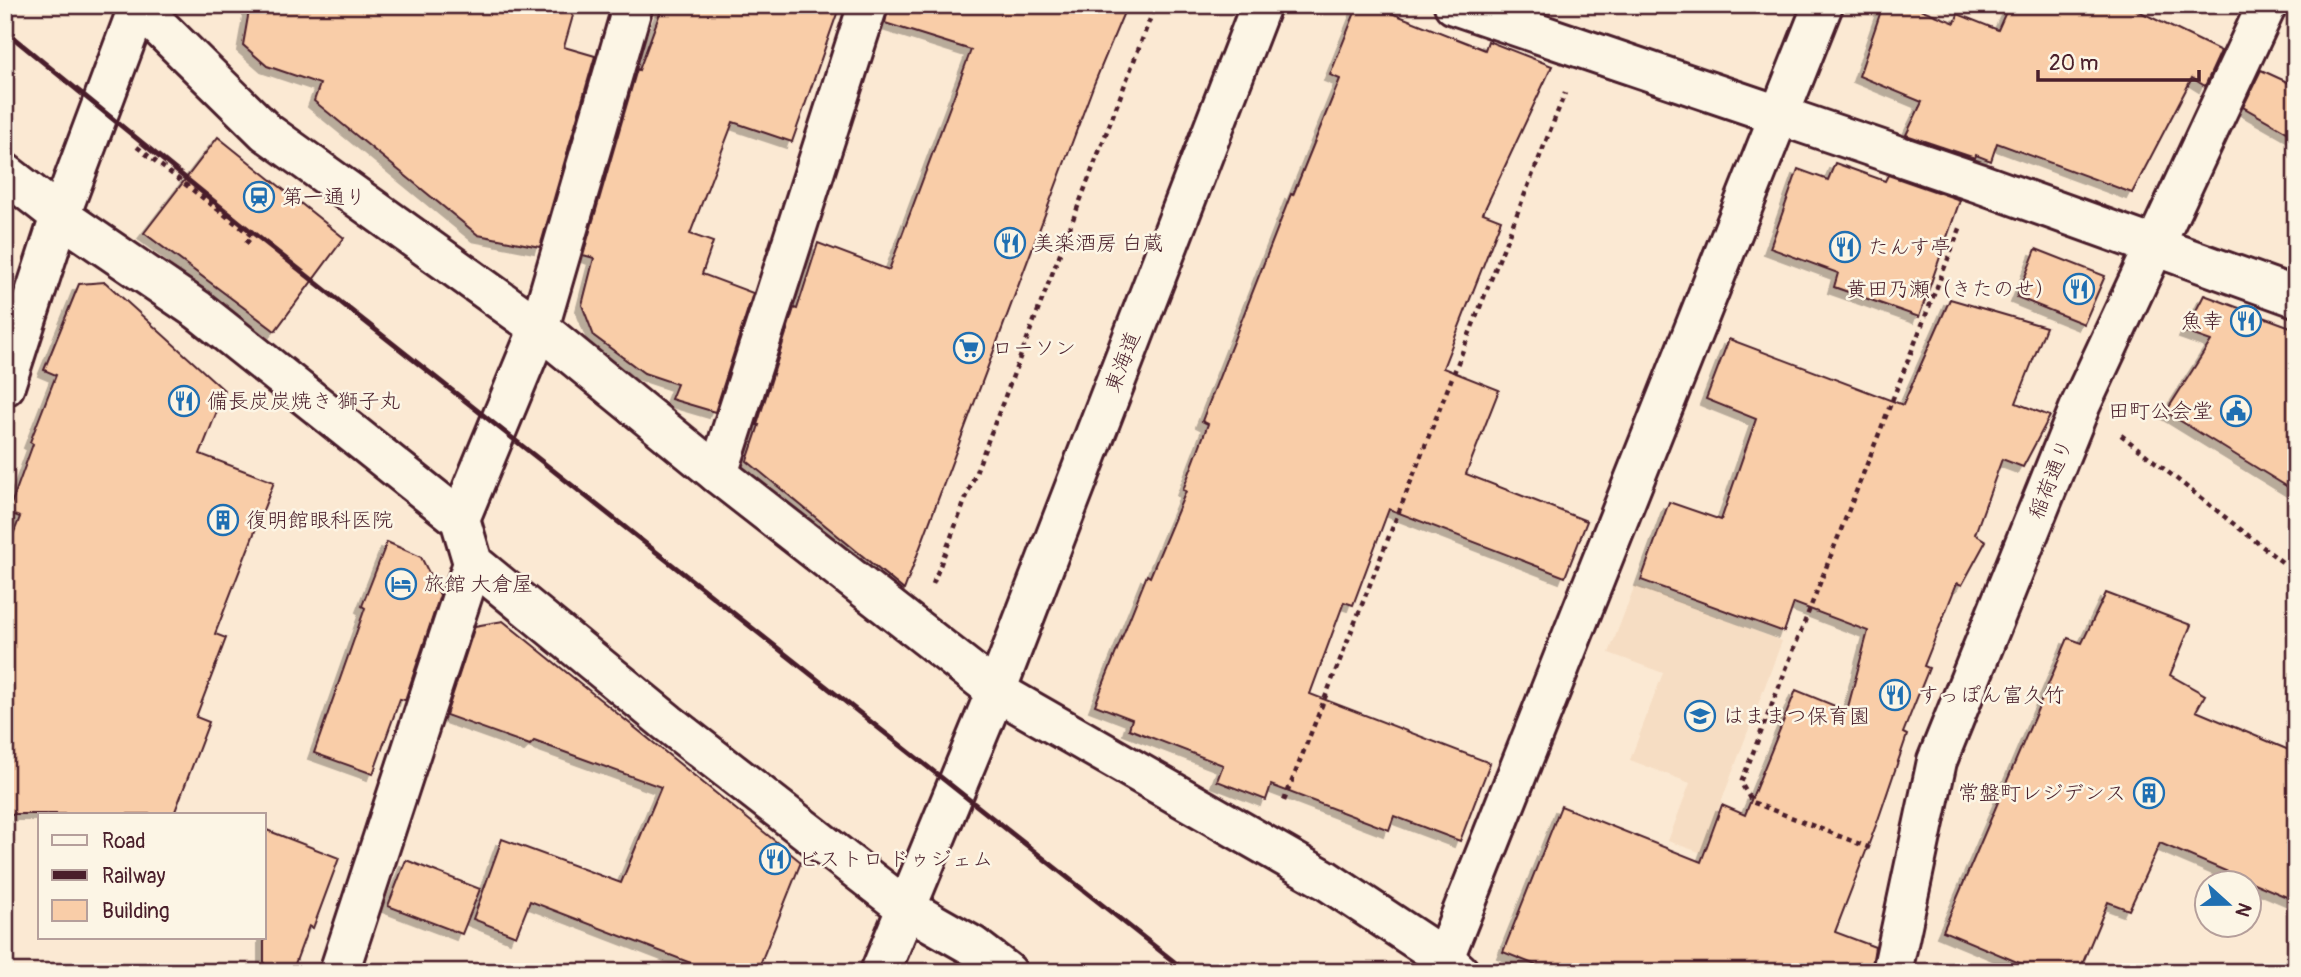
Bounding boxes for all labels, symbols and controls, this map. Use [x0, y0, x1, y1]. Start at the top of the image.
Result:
scale bar [2038, 38, 2200, 82]
text: 20 m [2049, 50, 2098, 77]
station icon: 第一通り [242, 180, 276, 214]
place label: 第一通り [282, 184, 366, 211]
restaurant icon: 美楽酒房 白蔵 [993, 226, 1027, 260]
place label: 美楽酒房 白蔵 [1033, 230, 1164, 257]
restaurant icon: たんす亭 [1828, 230, 1862, 264]
place label: たんす亭 [1868, 234, 1951, 261]
restaurant icon: 黄田乃瀬（きたのせ） [2062, 272, 2096, 306]
place label: 黄田乃瀬（きたのせ） [1846, 276, 2056, 303]
restaurant icon: 魚幸 [2229, 304, 2263, 338]
place label: 魚幸 [2181, 308, 2223, 335]
street label: 東海道 [1099, 328, 1147, 396]
supermarket icon: ローソン [952, 331, 986, 365]
place label: ローソン [992, 335, 1076, 362]
restaurant icon: 備長炭炭焼き 獅子丸 [167, 384, 201, 418]
place label: 備長炭炭焼き 獅子丸 [207, 388, 401, 415]
public building icon: 田町公会堂 [2219, 394, 2253, 428]
place label: 田町公会堂 [2108, 398, 2213, 425]
street label: 稲荷通り [2023, 435, 2079, 523]
building icon: 復明館眼科医院 [206, 503, 240, 537]
place label: 復明館眼科医院 [246, 507, 393, 534]
hotel icon: 旅館 大倉屋 [384, 567, 418, 601]
place label: 旅館 大倉屋 [424, 571, 534, 598]
restaurant icon: すっぽん富久竹 [1878, 678, 1912, 712]
place label: すっぽん富久竹 [1918, 682, 2065, 709]
school or university icon: はままつ保育園 [1683, 699, 1717, 733]
place label: はままつ保育園 [1723, 703, 1870, 730]
building icon: 常盤町レジデンス [2132, 776, 2166, 810]
place label: 常盤町レジデンス [1958, 780, 2126, 807]
legend [38, 813, 266, 939]
text: Road [102, 828, 146, 855]
restaurant icon: ビストロ ドゥジェム [758, 842, 792, 876]
place label: ビストロ ドゥジェム [798, 846, 993, 873]
text: Railway [102, 863, 166, 890]
north arrow [2192, 869, 2262, 939]
text: Building [102, 898, 169, 925]
text: N [2229, 899, 2256, 920]

